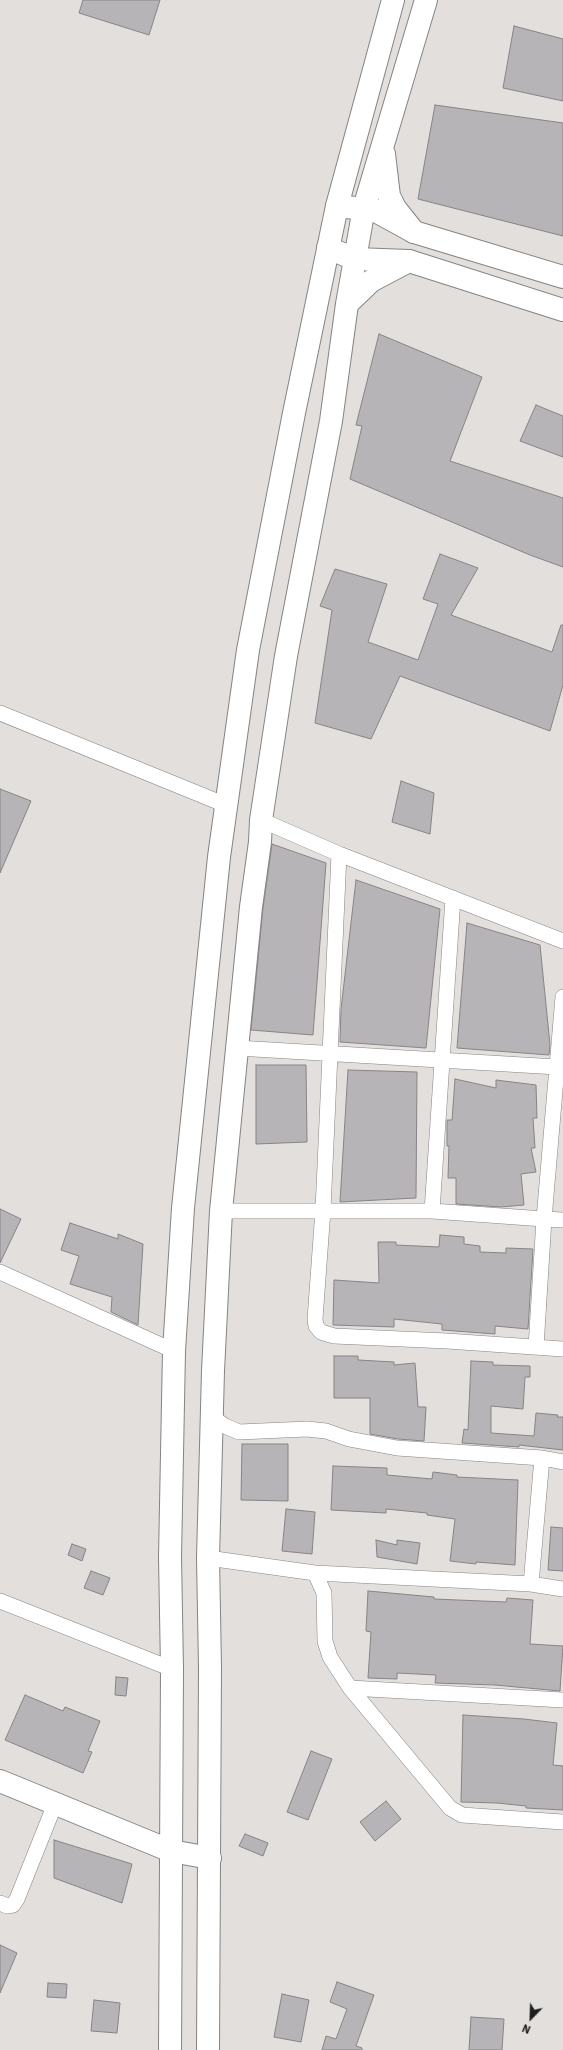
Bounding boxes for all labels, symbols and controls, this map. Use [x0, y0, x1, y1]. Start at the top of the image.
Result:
north arrow [511, 1998, 551, 2038]
text: N [520, 2021, 533, 2037]

